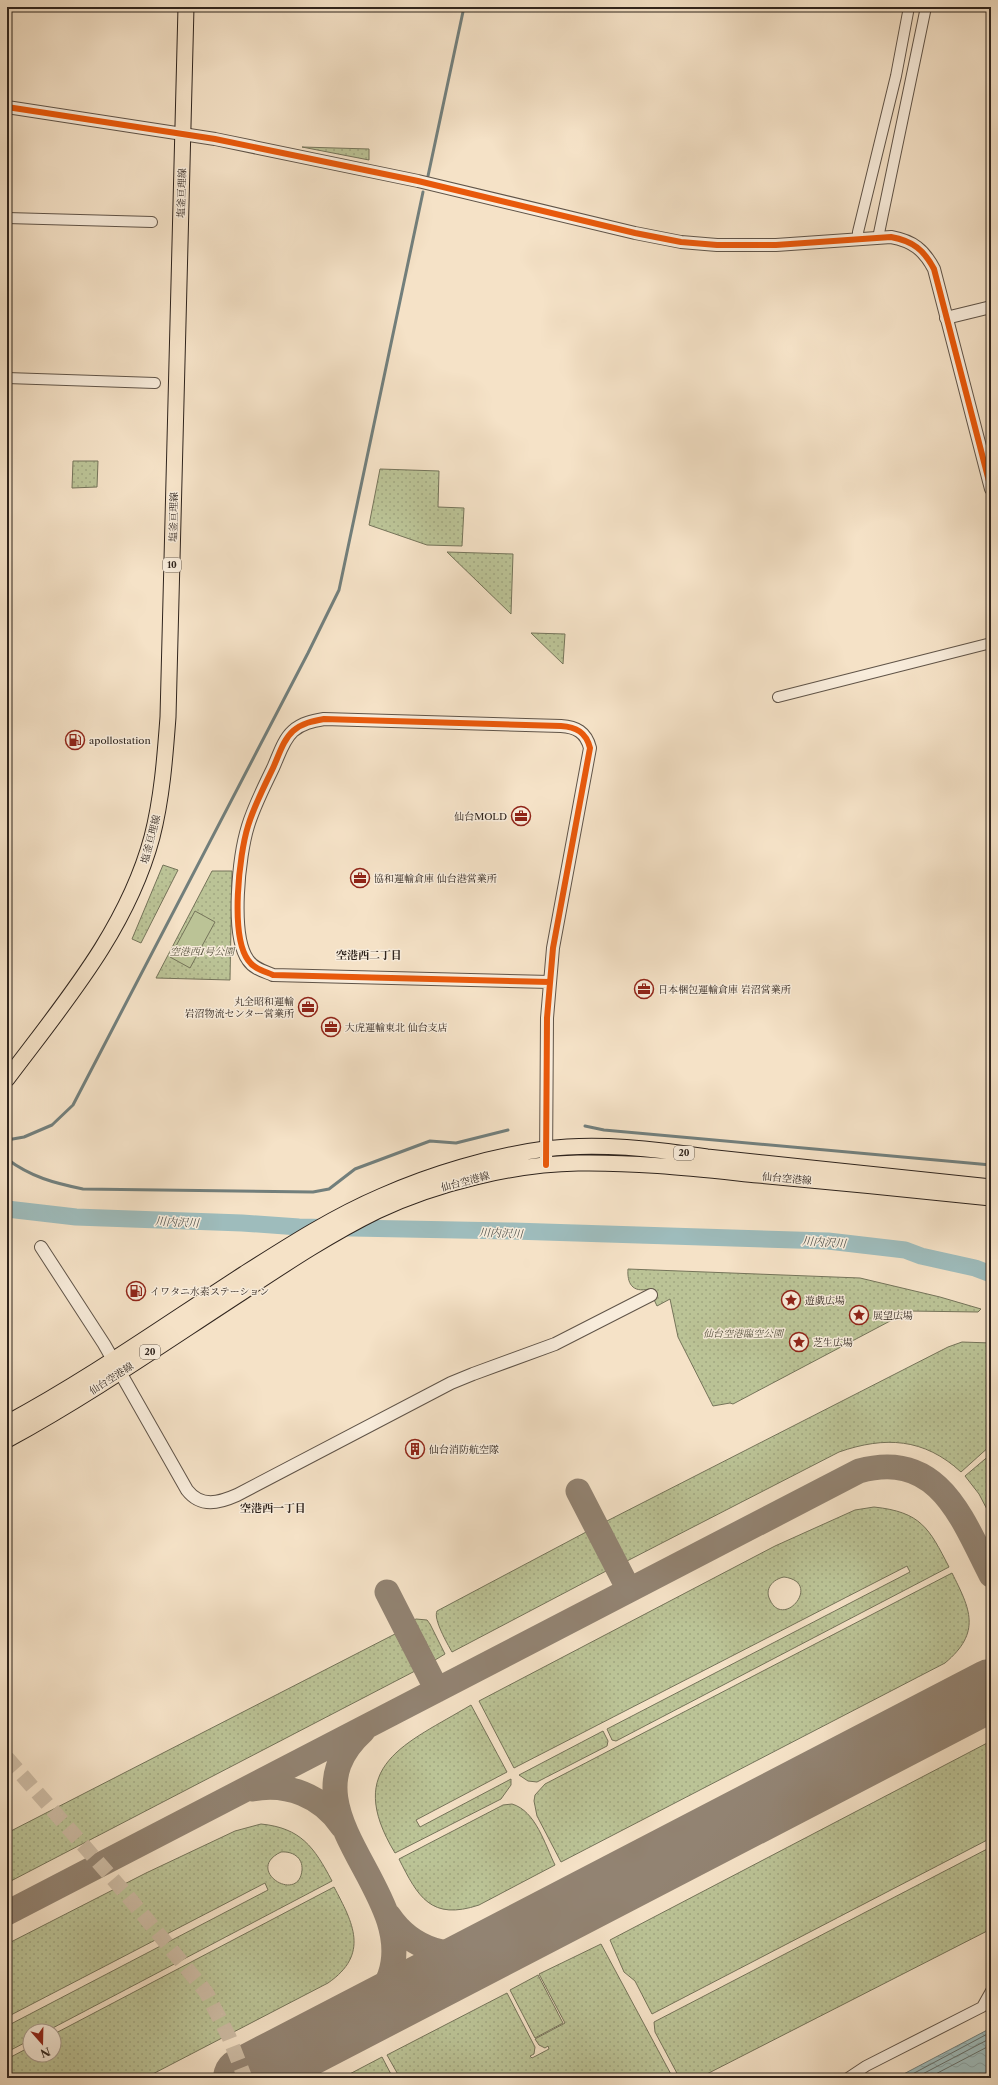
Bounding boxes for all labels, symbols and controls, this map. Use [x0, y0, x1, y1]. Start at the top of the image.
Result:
street label: 塩釜亘理線 [174, 168, 189, 218]
street label: 塩釜亘理線 [167, 492, 180, 542]
road number: 10 [163, 558, 181, 572]
fuel station icon: apollostation [64, 729, 86, 751]
place label: apollostation [89, 734, 151, 747]
office icon: 仙台MOLD [510, 805, 532, 827]
place label: 仙台MOLD [454, 810, 507, 823]
street label: 塩釜亘理線 [138, 813, 163, 865]
office icon: 協和運輸倉庫 仙台港営業所 [349, 867, 371, 889]
place label: 協和運輸倉庫 仙台港営業所 [374, 872, 497, 885]
park label: 空港西1号公園 [170, 945, 236, 958]
district label: 空港西二丁目 [336, 948, 402, 962]
office icon: 日本梱包運輸倉庫 岩沼営業所 [633, 978, 655, 1000]
place label: 日本梱包運輸倉庫 岩沼営業所 [658, 983, 791, 996]
place label: 丸全昭和運輸 岩沼物流センター営業所 [184, 995, 294, 1020]
office icon: 丸全昭和運輸 岩沼物流センター営業所 [297, 996, 319, 1018]
office icon: 大虎運輸東北 仙台支店 [320, 1016, 342, 1038]
place label: 大虎運輸東北 仙台支店 [345, 1021, 448, 1034]
road number: 20 [674, 1146, 694, 1160]
street label: 仙台空港線 [439, 1169, 491, 1194]
street label: 仙台空港線 [761, 1170, 812, 1187]
water label: 川内沢川 [155, 1214, 200, 1230]
water label: 川内沢川 [479, 1225, 524, 1241]
water label: 川内沢川 [802, 1233, 847, 1251]
fuel station icon: イワタニ水素ステーション [125, 1280, 147, 1302]
place label: イワタニ水素ステーション [150, 1285, 269, 1298]
place icon: 遊戯広場 [780, 1289, 802, 1311]
place label: 遊戯広場 [805, 1294, 845, 1307]
place icon: 展望広場 [848, 1304, 870, 1326]
place label: 展望広場 [873, 1309, 913, 1322]
park label: 仙台空港臨空公園 [703, 1327, 785, 1340]
place icon: 芝生広場 [788, 1331, 810, 1353]
place label: 芝生広場 [813, 1336, 853, 1349]
road number: 20 [140, 1345, 160, 1359]
street label: 仙台空港線 [87, 1359, 136, 1397]
building icon: 仙台消防航空隊 [404, 1438, 426, 1460]
place label: 仙台消防航空隊 [429, 1443, 499, 1456]
district label: 空港西一丁目 [240, 1501, 306, 1515]
north arrow [22, 2023, 62, 2063]
text: N [38, 2044, 52, 2061]

